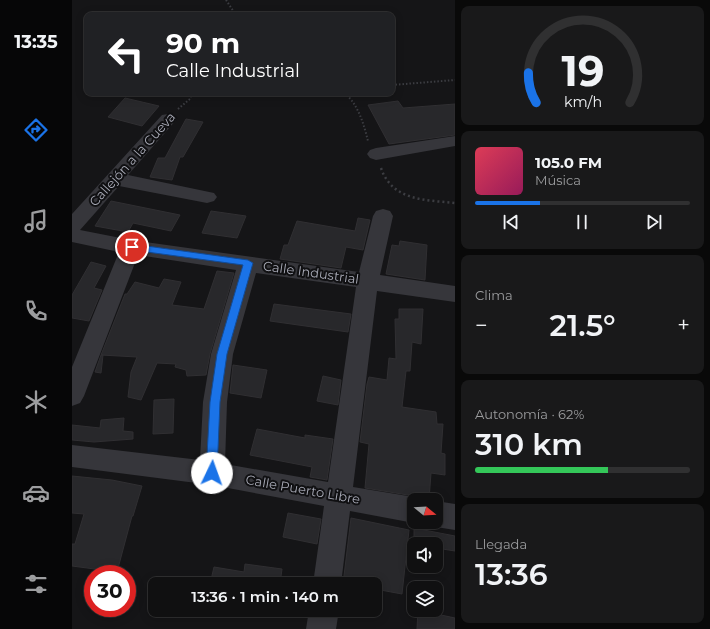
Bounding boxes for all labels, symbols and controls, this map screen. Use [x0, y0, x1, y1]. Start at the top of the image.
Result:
text: 90 m [166, 26, 240, 60]
icon: left [100, 28, 152, 80]
text: 13:35 [14, 31, 58, 53]
text: 19 [561, 46, 604, 96]
text: Calle Industrial [166, 60, 300, 82]
text: km/h [563, 93, 602, 111]
street label: Callejón a la Cueva [86, 109, 178, 209]
icon: directions [22, 116, 50, 144]
text: 105.0 FM [535, 153, 602, 172]
text: Música [535, 172, 581, 188]
icon: music [22, 207, 50, 235]
icon: previous [500, 211, 522, 233]
icon: pause [571, 211, 593, 233]
icon: next [643, 211, 665, 233]
pin [115, 230, 149, 264]
icon: arrive [121, 236, 143, 258]
street label: Calle Industrial [262, 257, 360, 287]
text: Clima [475, 287, 513, 303]
icon: phone [22, 297, 50, 325]
text: 21.5° [549, 307, 616, 344]
text: − [475, 312, 488, 339]
text: + [677, 312, 690, 339]
icon: climate [22, 388, 50, 416]
text: Autonomía · 62% [475, 406, 584, 422]
text: 310 km [475, 426, 583, 463]
position arrow [191, 452, 233, 494]
street label: Calle Puerto Libre [245, 471, 362, 507]
icon: car [22, 479, 50, 507]
north arrow [407, 493, 443, 529]
map controls [407, 493, 443, 617]
text: Llegada [475, 536, 527, 552]
button: sound [407, 537, 443, 573]
text: 13:36 [475, 556, 547, 593]
speed limit sign: 30 [84, 565, 136, 617]
icon: filters [22, 570, 50, 598]
button: layers [407, 581, 443, 617]
text: 13:36 · 1 min · 140 m [191, 587, 339, 606]

